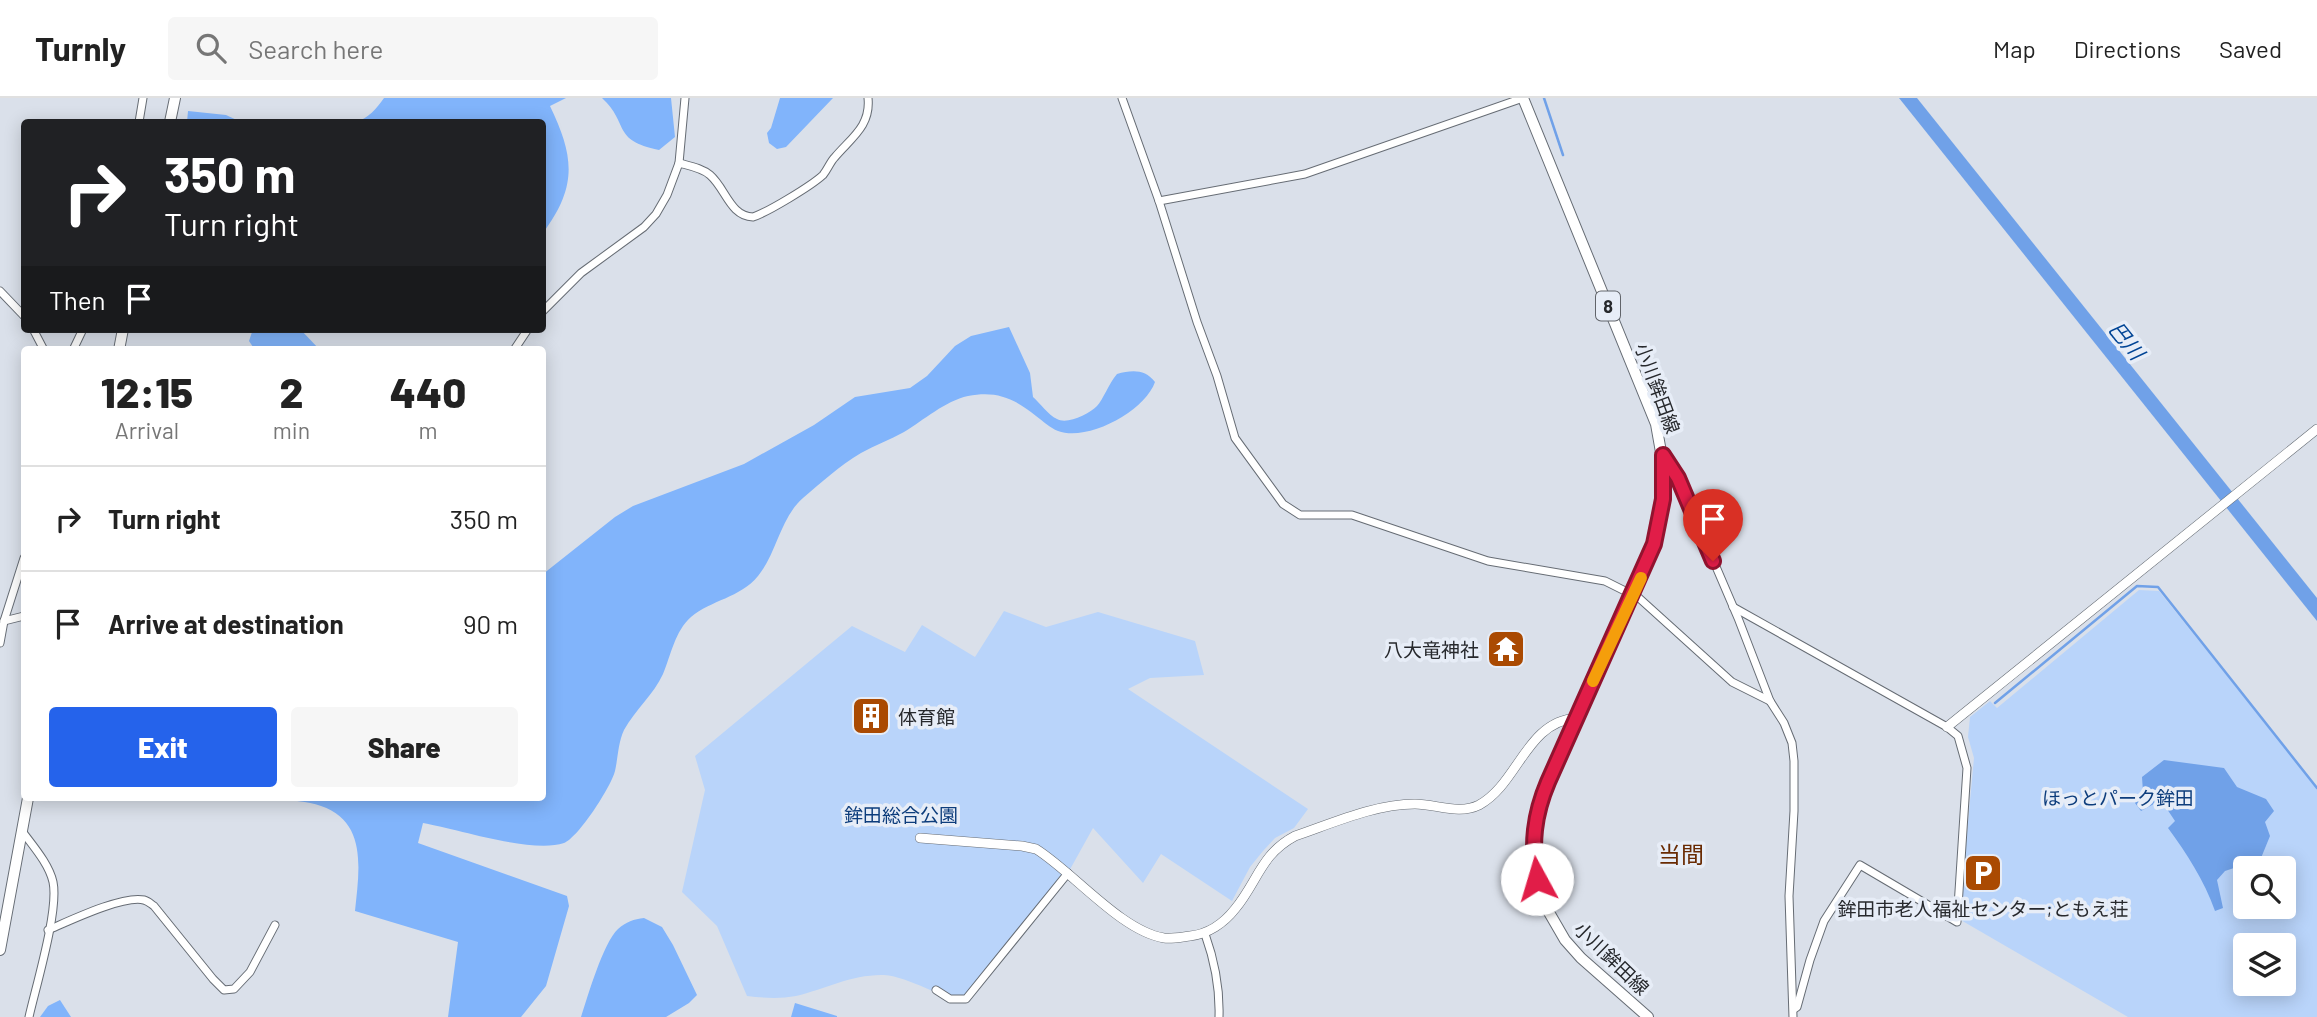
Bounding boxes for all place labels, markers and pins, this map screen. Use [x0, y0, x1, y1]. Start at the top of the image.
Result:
pin [1683, 489, 1743, 561]
temple icon: 八大竜神社 [1485, 628, 1527, 670]
place label: 八大竜神社 [1384, 638, 1479, 661]
building icon: 体育館 [850, 695, 892, 737]
place label: 体育館 [898, 705, 955, 728]
parking icon: 鉾田市老人福祉センター;ともえ荘 [1962, 852, 2004, 894]
place label: 鉾田市老人福祉センター;ともえ荘 [1838, 897, 2128, 920]

